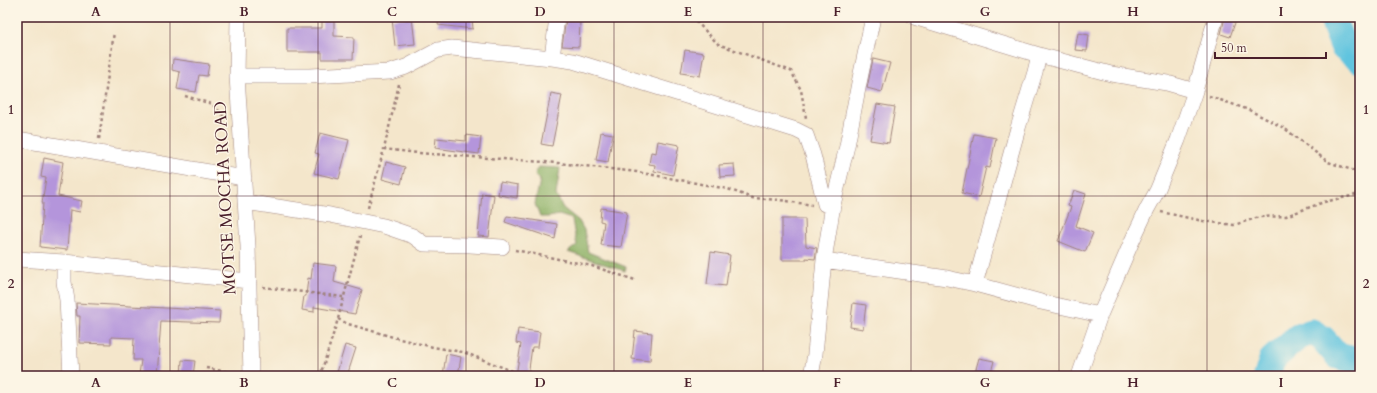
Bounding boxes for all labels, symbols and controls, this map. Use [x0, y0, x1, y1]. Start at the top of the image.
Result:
text: A [91, 3, 101, 21]
text: B [239, 3, 249, 21]
text: C [387, 3, 397, 21]
text: D [534, 3, 546, 21]
text: E [684, 3, 692, 21]
text: F [833, 3, 841, 21]
text: G [980, 3, 991, 21]
text: H [1127, 3, 1139, 21]
text: I [1278, 3, 1284, 21]
scale bar [1215, 34, 1326, 60]
text: 50 m [1221, 40, 1248, 56]
street label: MOTSE MOCHA ROAD [208, 100, 242, 295]
text: 1 [8, 101, 14, 119]
text: 1 [1363, 101, 1369, 119]
text: 2 [8, 275, 15, 293]
text: 2 [1363, 275, 1370, 293]
text: A [91, 374, 101, 392]
text: B [239, 374, 249, 392]
text: C [387, 374, 397, 392]
text: D [534, 374, 546, 392]
text: E [684, 374, 692, 392]
text: F [833, 374, 841, 392]
text: G [980, 374, 991, 392]
text: H [1127, 374, 1139, 392]
text: I [1278, 374, 1284, 392]

